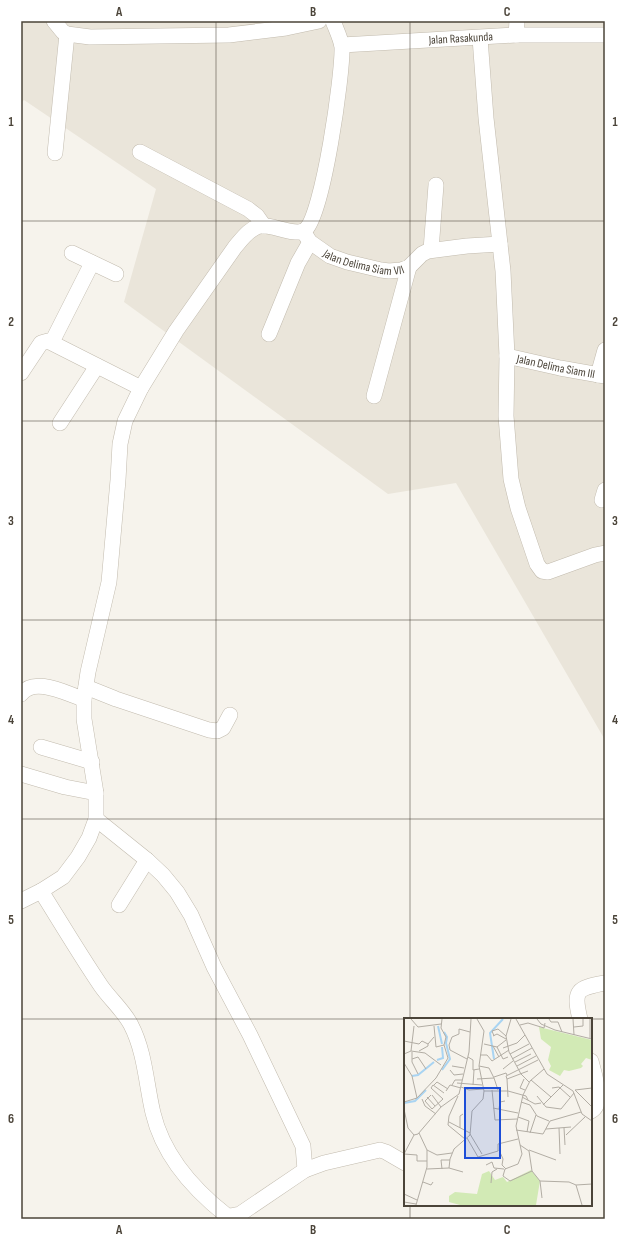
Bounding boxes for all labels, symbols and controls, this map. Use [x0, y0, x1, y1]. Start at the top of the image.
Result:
text: A [115, 4, 123, 20]
text: B [310, 4, 316, 20]
text: C [504, 4, 511, 20]
street label: Jalan Rasakunda [427, 29, 494, 48]
text: 1 [8, 114, 14, 130]
text: 1 [612, 114, 618, 130]
street label: Jalan Delima Siam VII [319, 245, 406, 279]
text: 2 [8, 314, 14, 330]
text: 2 [612, 314, 618, 330]
street label: Jalan Delima Siam III [514, 351, 596, 382]
text: 3 [8, 513, 14, 529]
text: 3 [612, 513, 618, 529]
text: 4 [8, 712, 14, 728]
text: 4 [612, 712, 618, 728]
text: 5 [8, 912, 14, 928]
text: 5 [612, 912, 618, 928]
inset map [404, 1018, 592, 1206]
text: 6 [8, 1111, 14, 1127]
text: 6 [612, 1111, 618, 1127]
text: A [115, 1222, 123, 1238]
text: B [310, 1222, 316, 1238]
text: C [504, 1222, 511, 1238]

